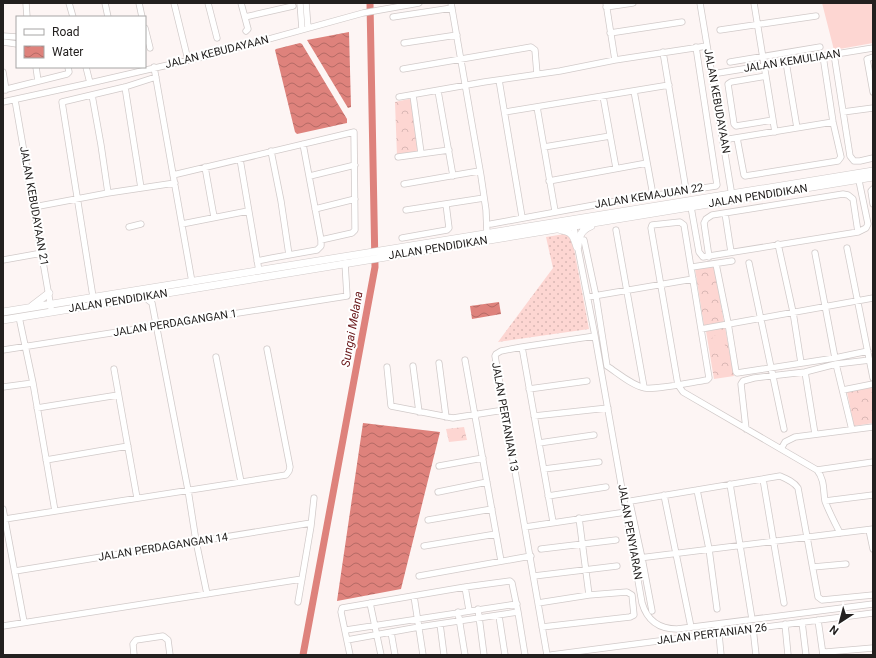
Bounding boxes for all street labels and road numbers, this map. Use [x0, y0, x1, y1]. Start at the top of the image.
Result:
street label: JALAN KEBUDAYAAN [164, 33, 270, 71]
street label: JALAN KEMULIAAN [743, 47, 841, 75]
street label: JALAN KEBUDAYAAN [701, 48, 733, 154]
street label: JALAN KEBUDAYAAN 21 [17, 145, 51, 267]
street label: JALAN KEMAJUAN 22 [594, 181, 704, 211]
street label: JALAN PENDIDIKAN [707, 182, 809, 210]
street label: JALAN PENDIDIKAN [387, 234, 489, 262]
street label: JALAN PENDIDIKAN [67, 287, 169, 315]
street label: JALAN PERDAGANGAN 1 [112, 307, 238, 339]
street label: JALAN PERTANIAN 13 [489, 361, 521, 473]
street label: JALAN PENYIARAN [615, 483, 645, 581]
street label: JALAN PERDAGANGAN 14 [97, 530, 229, 564]
street label: JALAN PERTANIAN 26 [656, 621, 768, 647]

